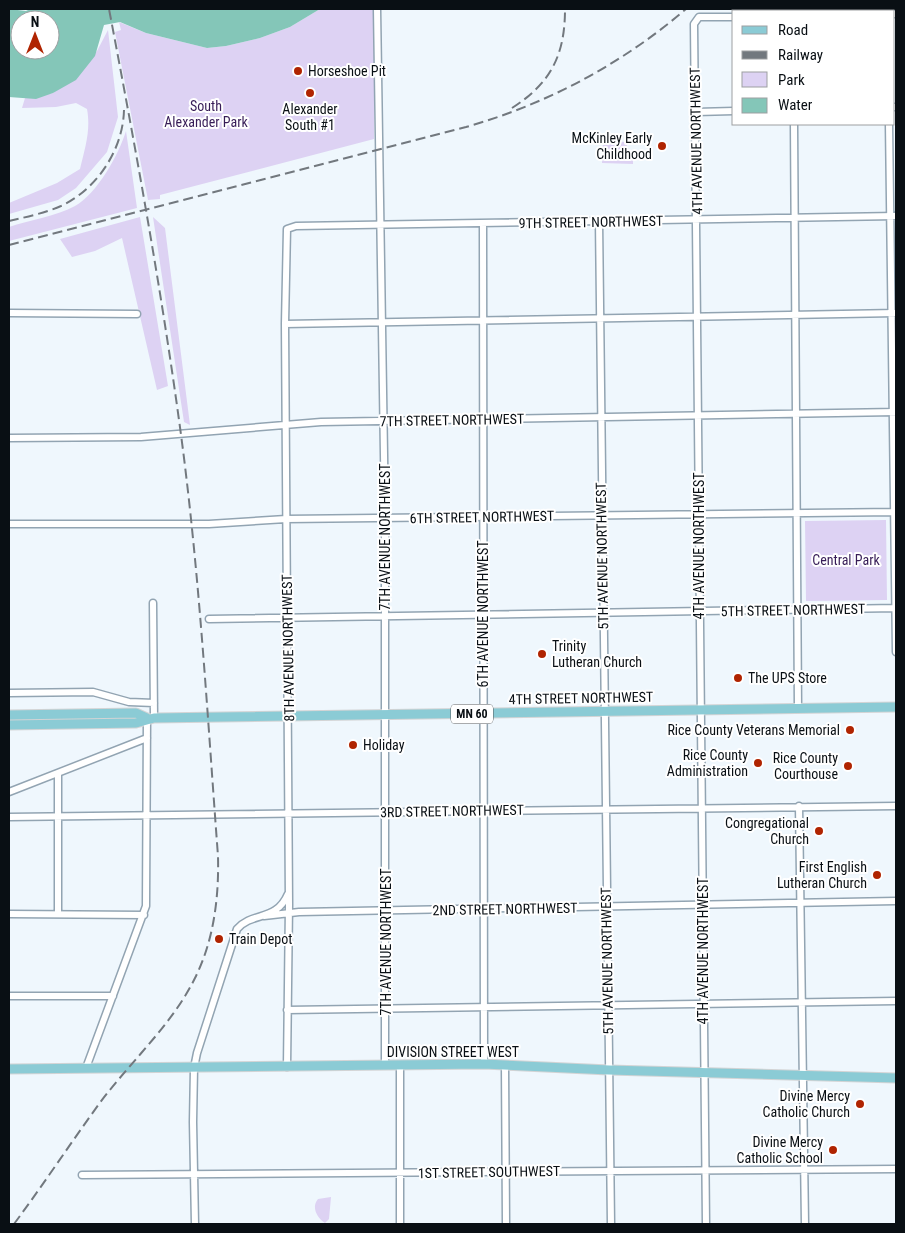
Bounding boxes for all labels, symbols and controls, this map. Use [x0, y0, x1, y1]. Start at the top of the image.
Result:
north arrow [10, 10, 60, 60]
legend [732, 10, 895, 125]
text: N [31, 14, 39, 30]
text: Road [778, 21, 808, 39]
text: Railway [778, 46, 823, 64]
place label: Horseshoe Pit [308, 63, 386, 79]
marker: Horseshoe Pit [292, 65, 304, 77]
street label: 4TH AVENUE NORTHWEST [687, 67, 705, 215]
text: Park [778, 71, 805, 89]
marker: Alexander South #1 [304, 87, 316, 99]
text: Water [778, 96, 813, 114]
park label: South Alexander Park [164, 98, 248, 130]
place label: Alexander South #1 [282, 101, 338, 133]
place label: McKinley Early Childhood [572, 130, 652, 162]
marker: McKinley Early Childhood [656, 140, 668, 152]
street label: 9TH STREET NORTHWEST [519, 213, 663, 231]
street label: 7TH STREET NORTHWEST [380, 411, 524, 429]
street label: 7TH AVENUE NORTHWEST [377, 463, 393, 611]
street label: 4TH AVENUE NORTHWEST [691, 472, 707, 620]
street label: 5TH AVENUE NORTHWEST [593, 482, 611, 630]
street label: 6TH STREET NORTHWEST [410, 508, 554, 526]
street label: 6TH AVENUE NORTHWEST [475, 540, 491, 688]
park label: Central Park [812, 552, 880, 568]
street label: 8TH AVENUE NORTHWEST [279, 574, 297, 722]
street label: 5TH STREET NORTHWEST [721, 601, 865, 619]
place label: Trinity Lutheran Church [552, 638, 642, 670]
marker: Trinity Lutheran Church [536, 648, 548, 660]
place label: The UPS Store [748, 670, 827, 686]
marker: The UPS Store [732, 672, 744, 684]
street label: 4TH STREET NORTHWEST [509, 689, 653, 707]
road number: MN 60 [451, 704, 493, 724]
place label: Rice County Veterans Memorial [667, 722, 840, 738]
marker: Rice County Veterans Memorial [844, 724, 856, 736]
place label: Holiday [363, 737, 405, 753]
marker: Holiday [347, 739, 359, 751]
place label: Rice County Administration [667, 747, 748, 779]
place label: Rice County Courthouse [773, 750, 838, 782]
marker: Rice County Administration [752, 757, 764, 769]
marker: Rice County Courthouse [842, 760, 854, 772]
street label: 3RD STREET NORTHWEST [380, 802, 524, 820]
place label: Congregational Church [725, 815, 809, 847]
marker: Congregational Church [813, 825, 825, 837]
place label: First English Lutheran Church [777, 859, 867, 891]
street label: 7TH AVENUE NORTHWEST [378, 868, 394, 1016]
marker: First English Lutheran Church [871, 869, 883, 881]
street label: 4TH AVENUE NORTHWEST [695, 877, 711, 1025]
street label: 5TH AVENUE NORTHWEST [598, 887, 616, 1035]
street label: 2ND STREET NORTHWEST [432, 900, 578, 918]
place label: Train Depot [229, 931, 292, 947]
marker: Train Depot [213, 933, 225, 945]
street label: DIVISION STREET WEST [387, 1044, 519, 1060]
place label: Divine Mercy Catholic Church [762, 1088, 850, 1120]
marker: Divine Mercy Catholic Church [854, 1098, 866, 1110]
place label: Divine Mercy Catholic School [737, 1134, 823, 1166]
marker: Divine Mercy Catholic School [827, 1144, 839, 1156]
street label: 1ST STREET SOUTHWEST [418, 1163, 560, 1181]

